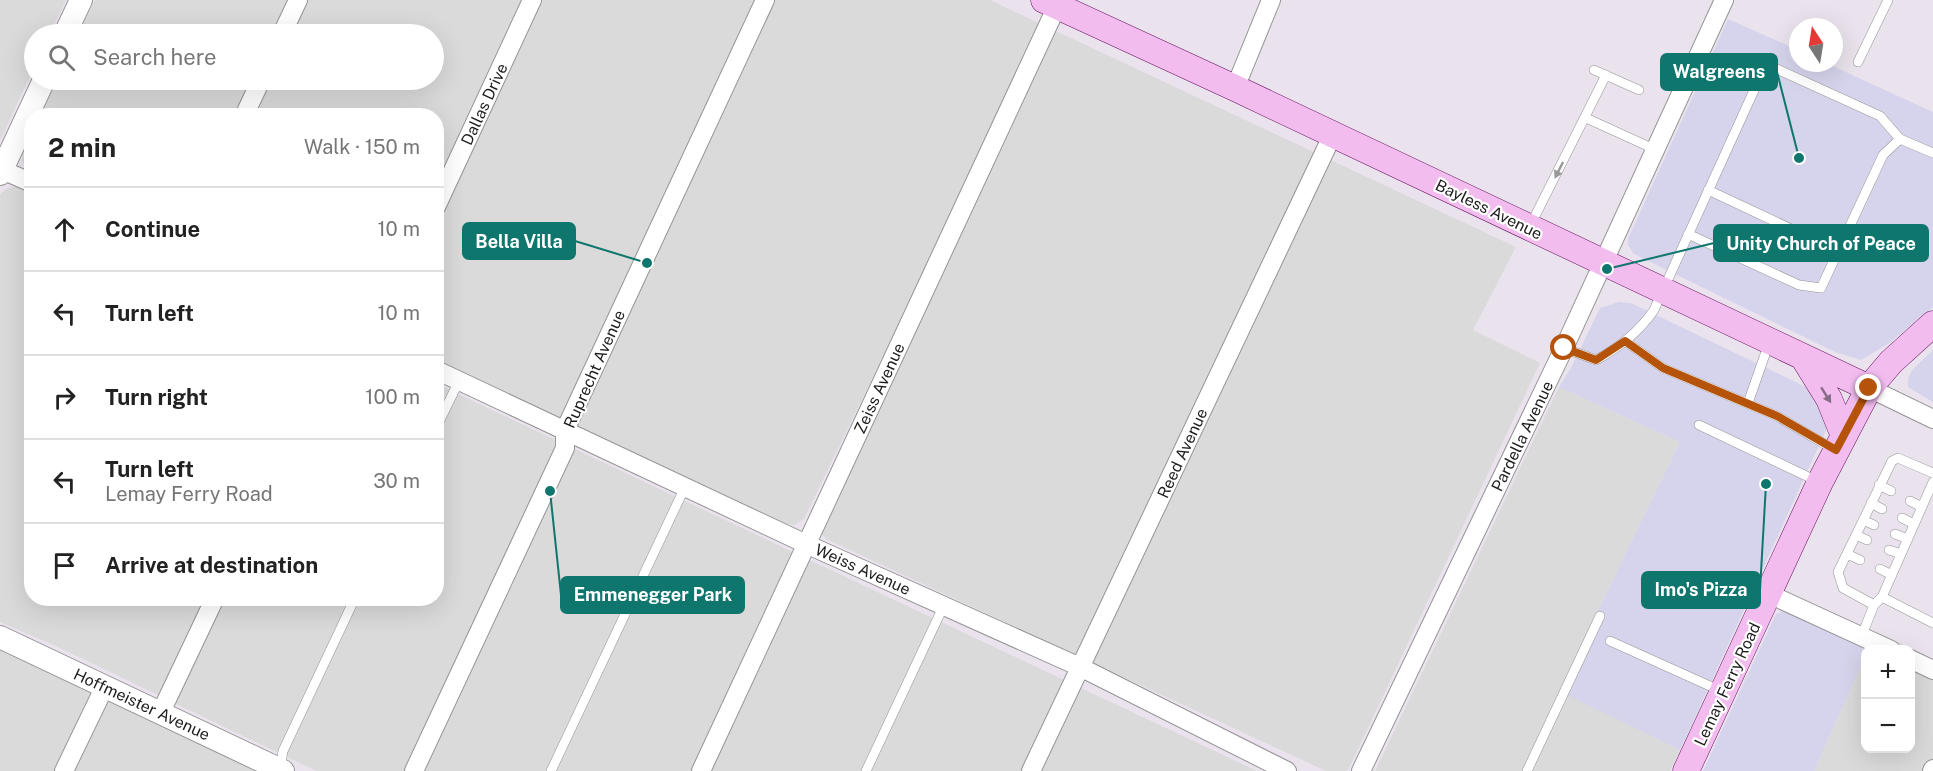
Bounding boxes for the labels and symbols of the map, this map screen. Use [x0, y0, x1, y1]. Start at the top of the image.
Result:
north arrow [1789, 18, 1843, 72]
callout: Walgreens [1661, 54, 1777, 90]
street label: Dallas Drive [457, 60, 512, 148]
text: Walgreens [1673, 61, 1765, 82]
one-way arrow [1554, 161, 1564, 178]
street label: Bayless Avenue [1432, 175, 1545, 243]
callout: Bella Villa [463, 223, 575, 259]
callout: Unity Church of Peace [1714, 225, 1928, 261]
text: Bella Villa [475, 231, 563, 252]
text: Unity Church of Peace [1726, 233, 1916, 254]
street label: Ruprecht Avenue [560, 307, 629, 431]
route start [1550, 334, 1576, 360]
street label: Zeiss Avenue [850, 340, 909, 437]
route end [1855, 374, 1881, 400]
street label: Pardella Avenue [1487, 378, 1557, 495]
one-way arrow [1820, 387, 1831, 403]
street label: Reed Avenue [1153, 405, 1212, 501]
street label: Weiss Avenue [812, 540, 913, 599]
callout: Imo's Pizza [1642, 572, 1760, 608]
callout: Emmenegger Park [561, 577, 744, 613]
text: Imo's Pizza [1654, 579, 1748, 600]
text: Emmenegger Park [574, 584, 733, 605]
street label: Lemay Ferry Road [1691, 619, 1764, 749]
street label: Hoffmeister Avenue [71, 665, 213, 744]

